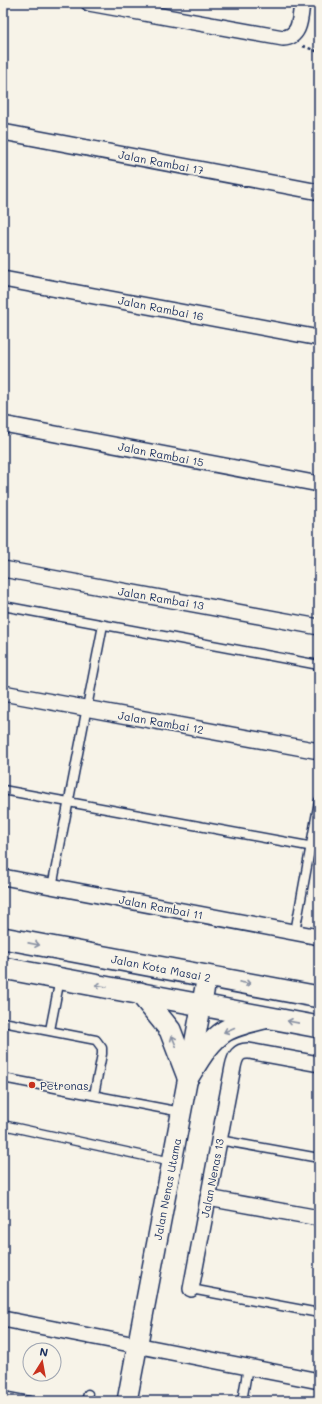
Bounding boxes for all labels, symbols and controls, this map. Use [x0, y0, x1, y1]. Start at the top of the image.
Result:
street label: Jalan Rambai 17 [117, 146, 205, 178]
street label: Jalan Rambai 16 [117, 292, 205, 324]
street label: Jalan Rambai 15 [117, 438, 205, 470]
street label: Jalan Rambai 13 [117, 583, 206, 613]
street label: Jalan Rambai 12 [117, 707, 205, 737]
street label: Jalan Rambai 11 [118, 891, 204, 923]
one-way arrow [27, 940, 40, 948]
street label: Jalan Kota Masai 2 [110, 951, 212, 985]
one-way arrow [238, 980, 251, 988]
one-way arrow [95, 982, 108, 990]
one-way arrow [286, 1017, 299, 1025]
one-way arrow [224, 1027, 236, 1034]
one-way arrow [170, 1035, 178, 1047]
place label: Petronas [40, 1078, 89, 1093]
marker: Petronas [27, 1080, 37, 1090]
street label: Jalan Nenas Utama [150, 1137, 184, 1241]
street label: Jalan Nenas 13 [197, 1137, 227, 1219]
north arrow [22, 1342, 62, 1382]
text: N [38, 1344, 50, 1360]

